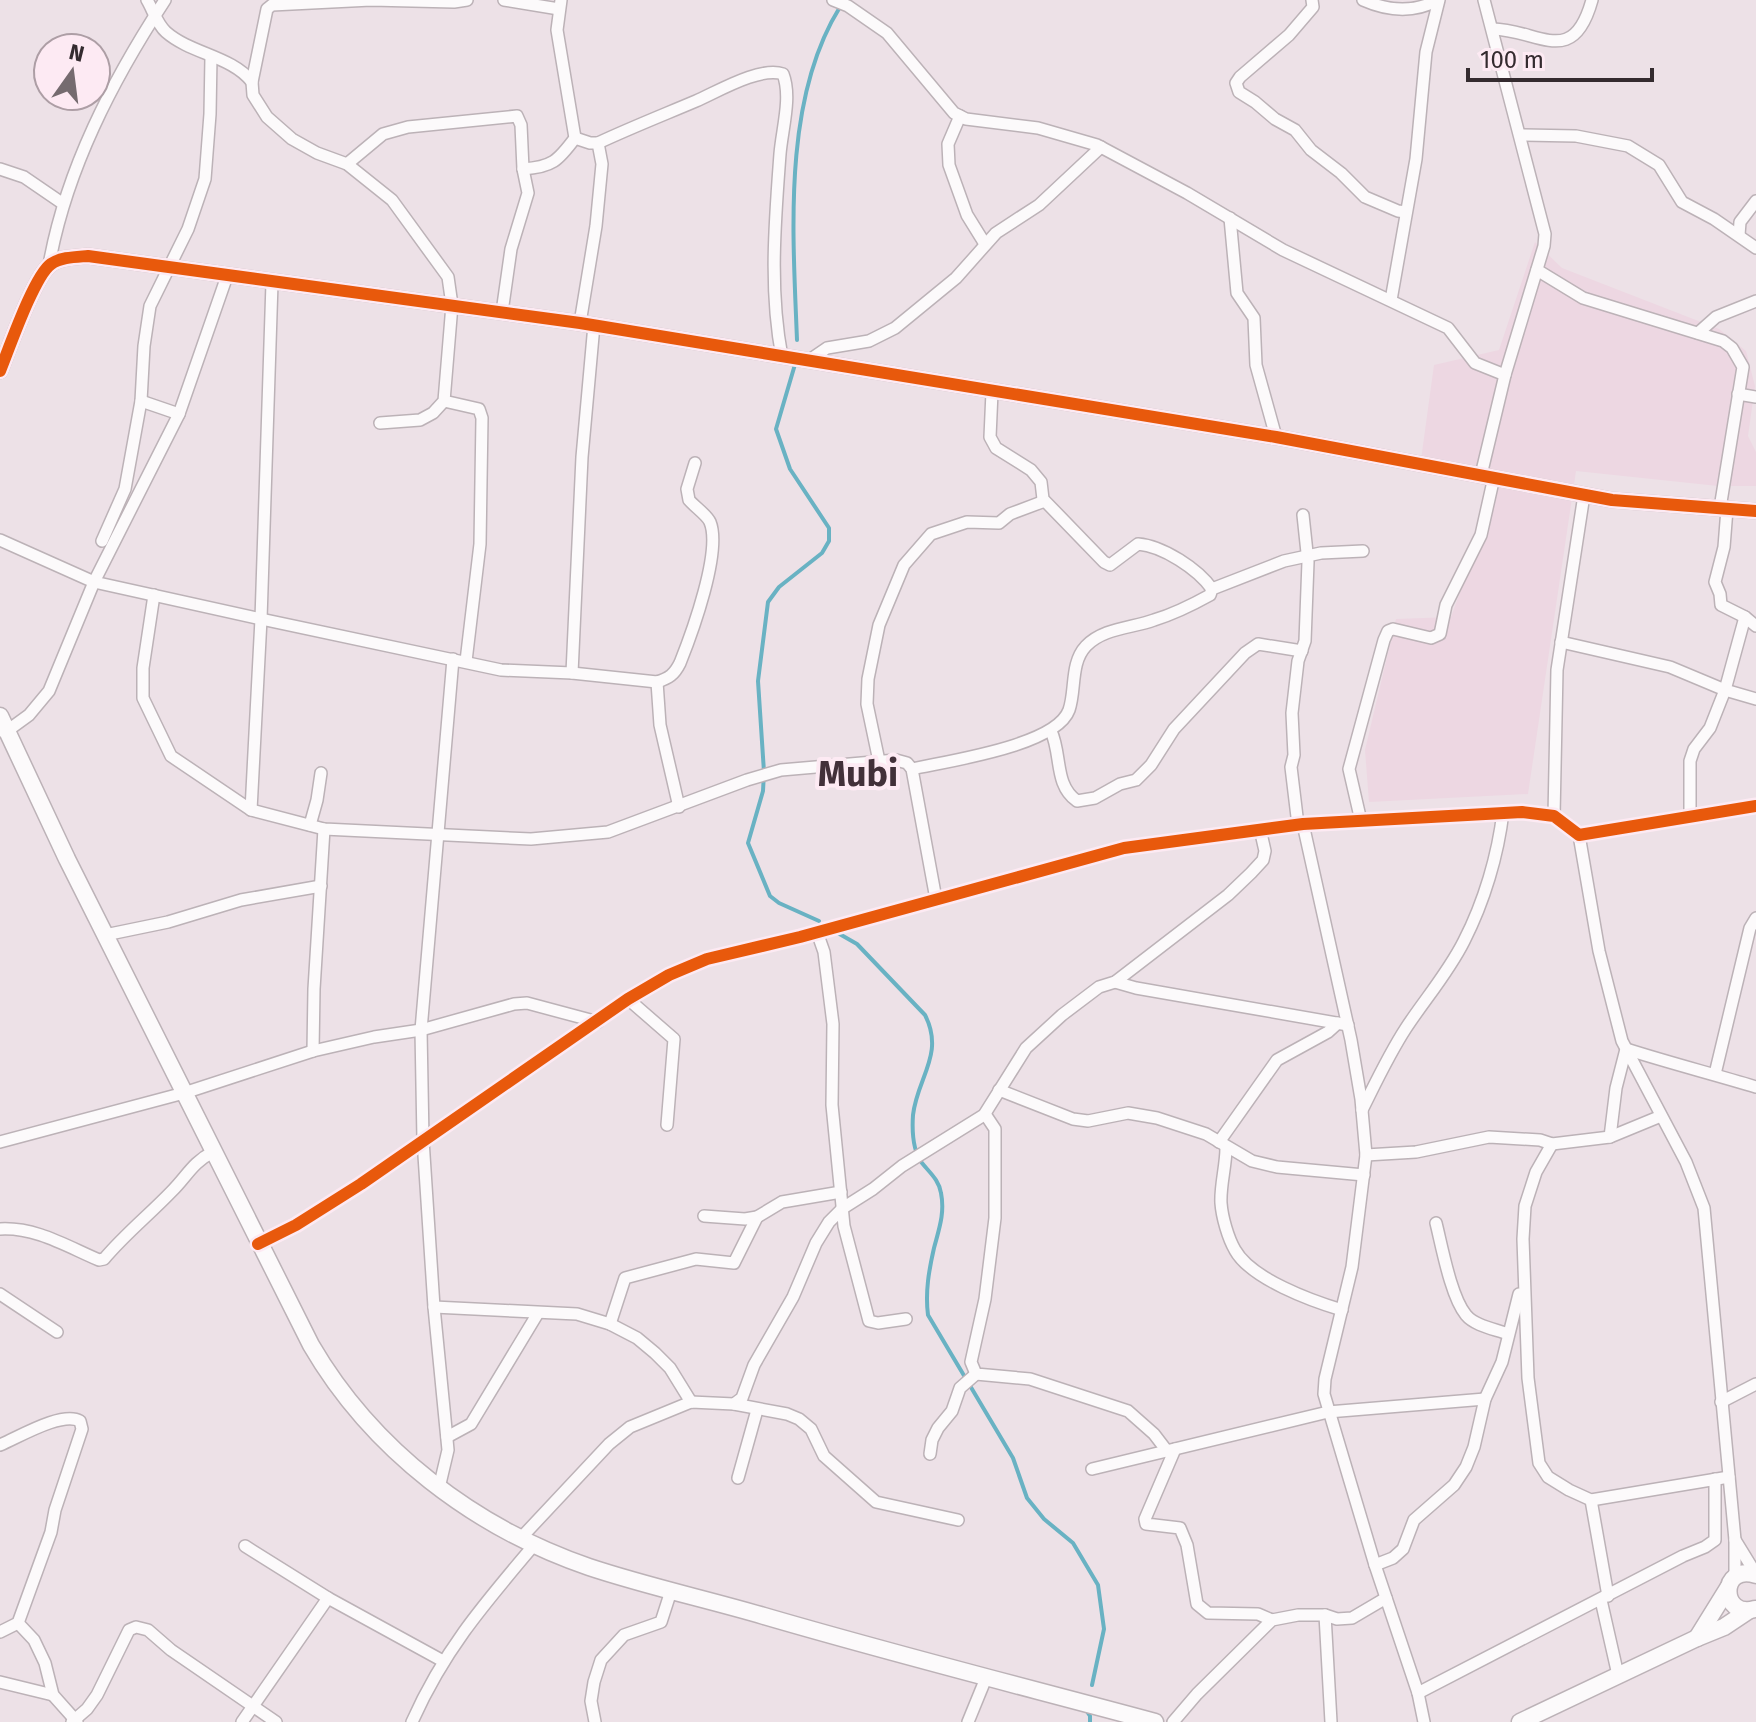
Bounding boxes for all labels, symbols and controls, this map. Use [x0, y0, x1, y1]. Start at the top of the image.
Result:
north arrow [32, 32, 112, 112]
scale bar [1468, 32, 1652, 82]
text: N [66, 38, 87, 68]
text: 100 m [1480, 46, 1544, 74]
district label: Mubi [818, 752, 898, 796]

